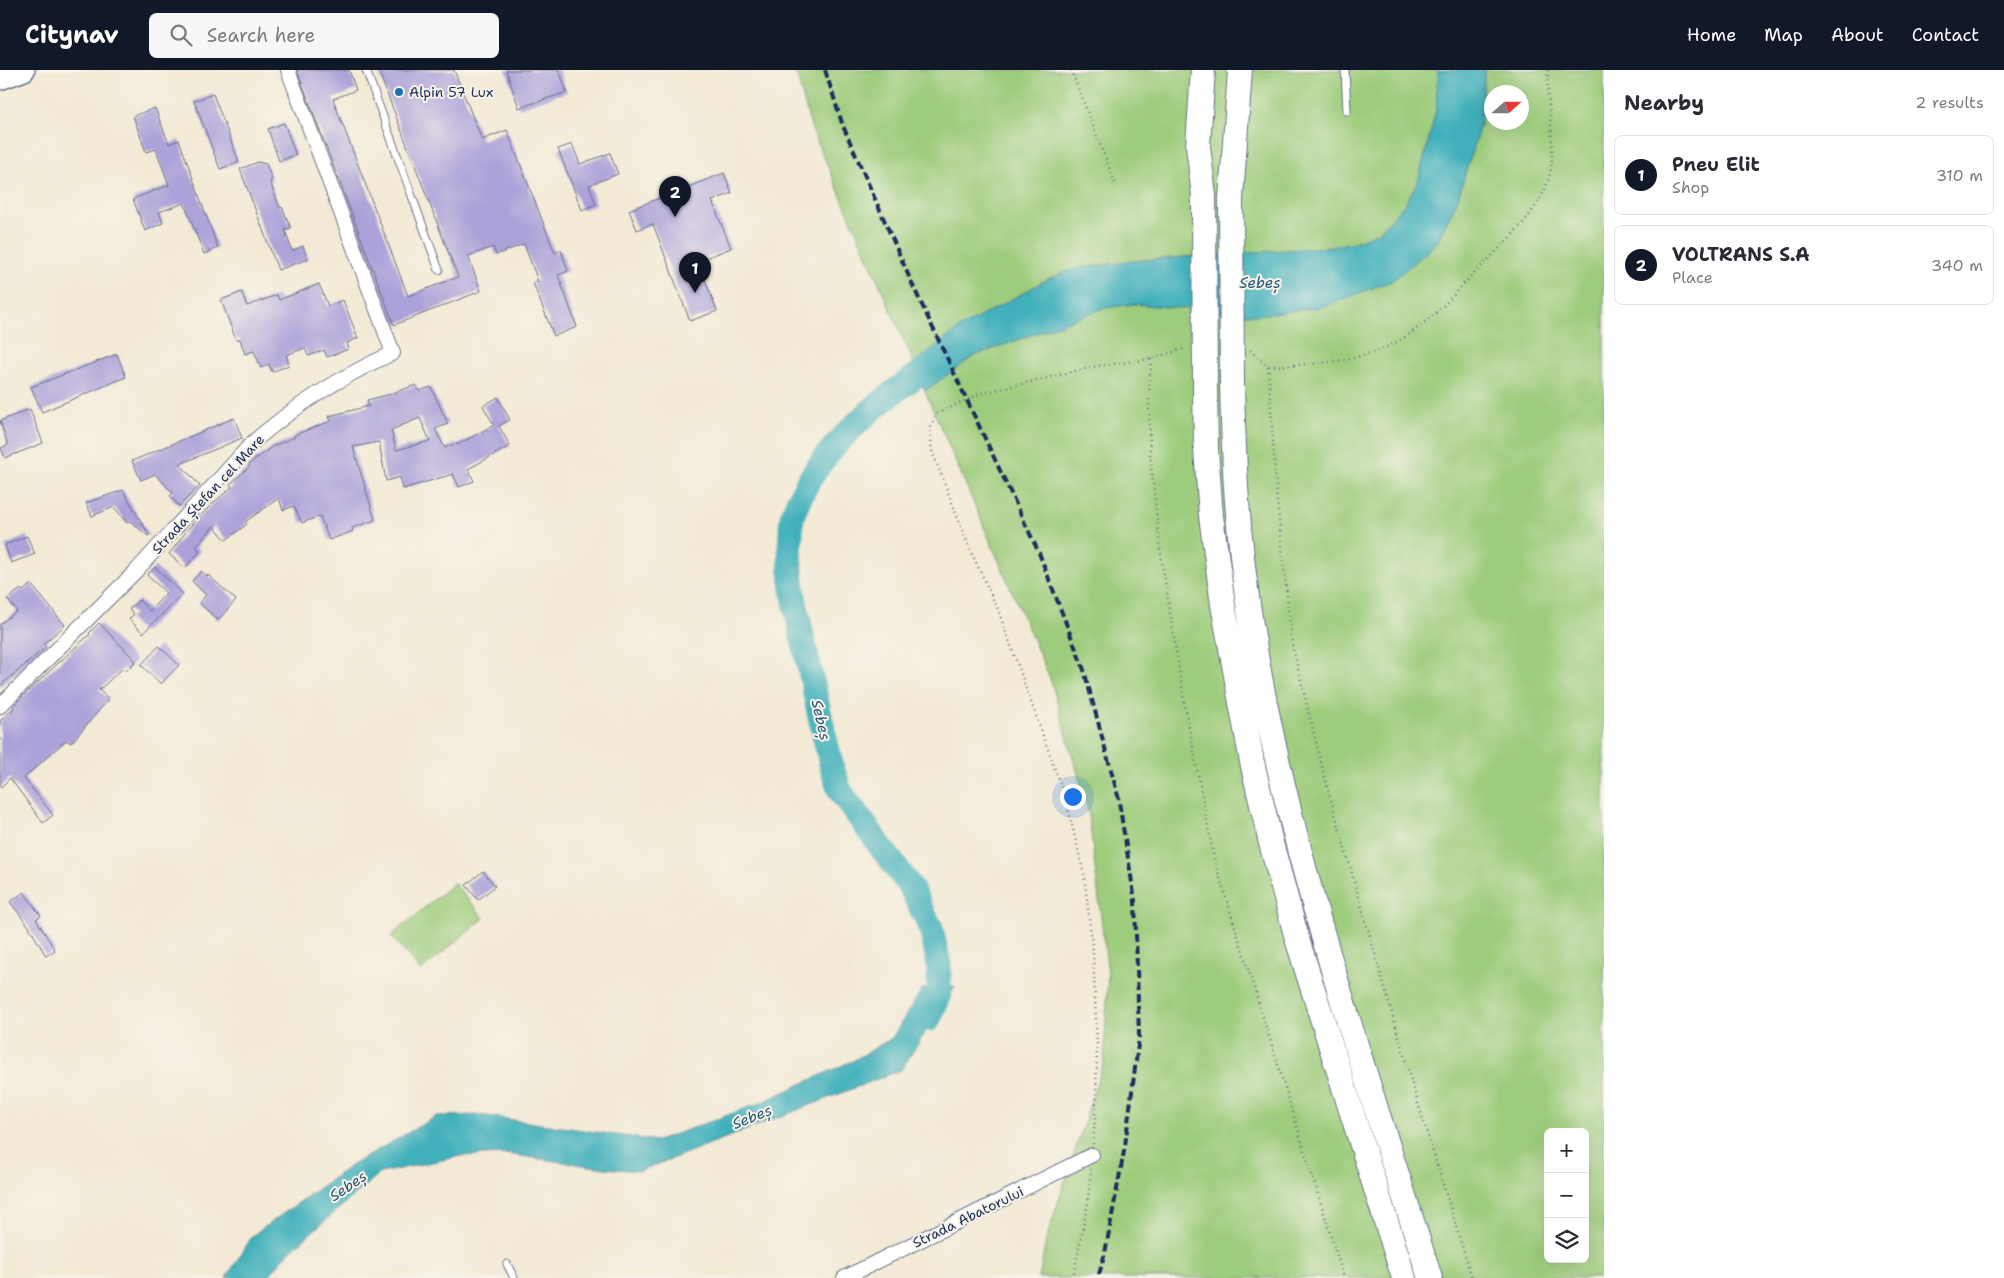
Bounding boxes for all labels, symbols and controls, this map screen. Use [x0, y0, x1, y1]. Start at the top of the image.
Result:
search box [149, 13, 499, 58]
text: Citynav [25, 19, 119, 51]
icon: search [167, 21, 195, 49]
text: Search here [207, 23, 315, 48]
text: Home [1687, 23, 1736, 47]
text: Map [1764, 23, 1803, 47]
text: About [1831, 23, 1884, 47]
text: Contact [1912, 23, 1979, 47]
place label: Alpin 57 Lux [409, 83, 493, 101]
north arrow [1484, 85, 1529, 130]
marker: Alpin 57 Lux [393, 86, 405, 98]
text: Nearby [1624, 89, 1704, 117]
text: 2 results [1915, 92, 1984, 113]
text: Pneu Elit [1672, 152, 1760, 177]
text: 1 [1637, 165, 1645, 186]
text: 310 m [1936, 165, 1983, 186]
pin: 2 [659, 176, 691, 217]
text: Shop [1672, 177, 1709, 198]
text: VOLTRANS S.A [1672, 242, 1810, 267]
pin: 1 [679, 252, 711, 293]
text: 2 [1635, 255, 1647, 276]
text: 340 m [1931, 255, 1983, 276]
text: Place [1672, 267, 1713, 288]
water label: Sebeș [1239, 273, 1281, 294]
street label: Strada Ștefan cel Mare [148, 430, 269, 558]
water label: Sebeș [806, 698, 835, 743]
your location [1060, 784, 1086, 810]
water label: Sebeș [729, 1100, 775, 1135]
map controls [1544, 1128, 1589, 1263]
button: + [1544, 1128, 1589, 1173]
water label: Sebeș [325, 1166, 371, 1207]
button: − [1544, 1173, 1589, 1218]
street label: Strada Abatorului [909, 1182, 1027, 1252]
button: layers [1544, 1218, 1589, 1263]

